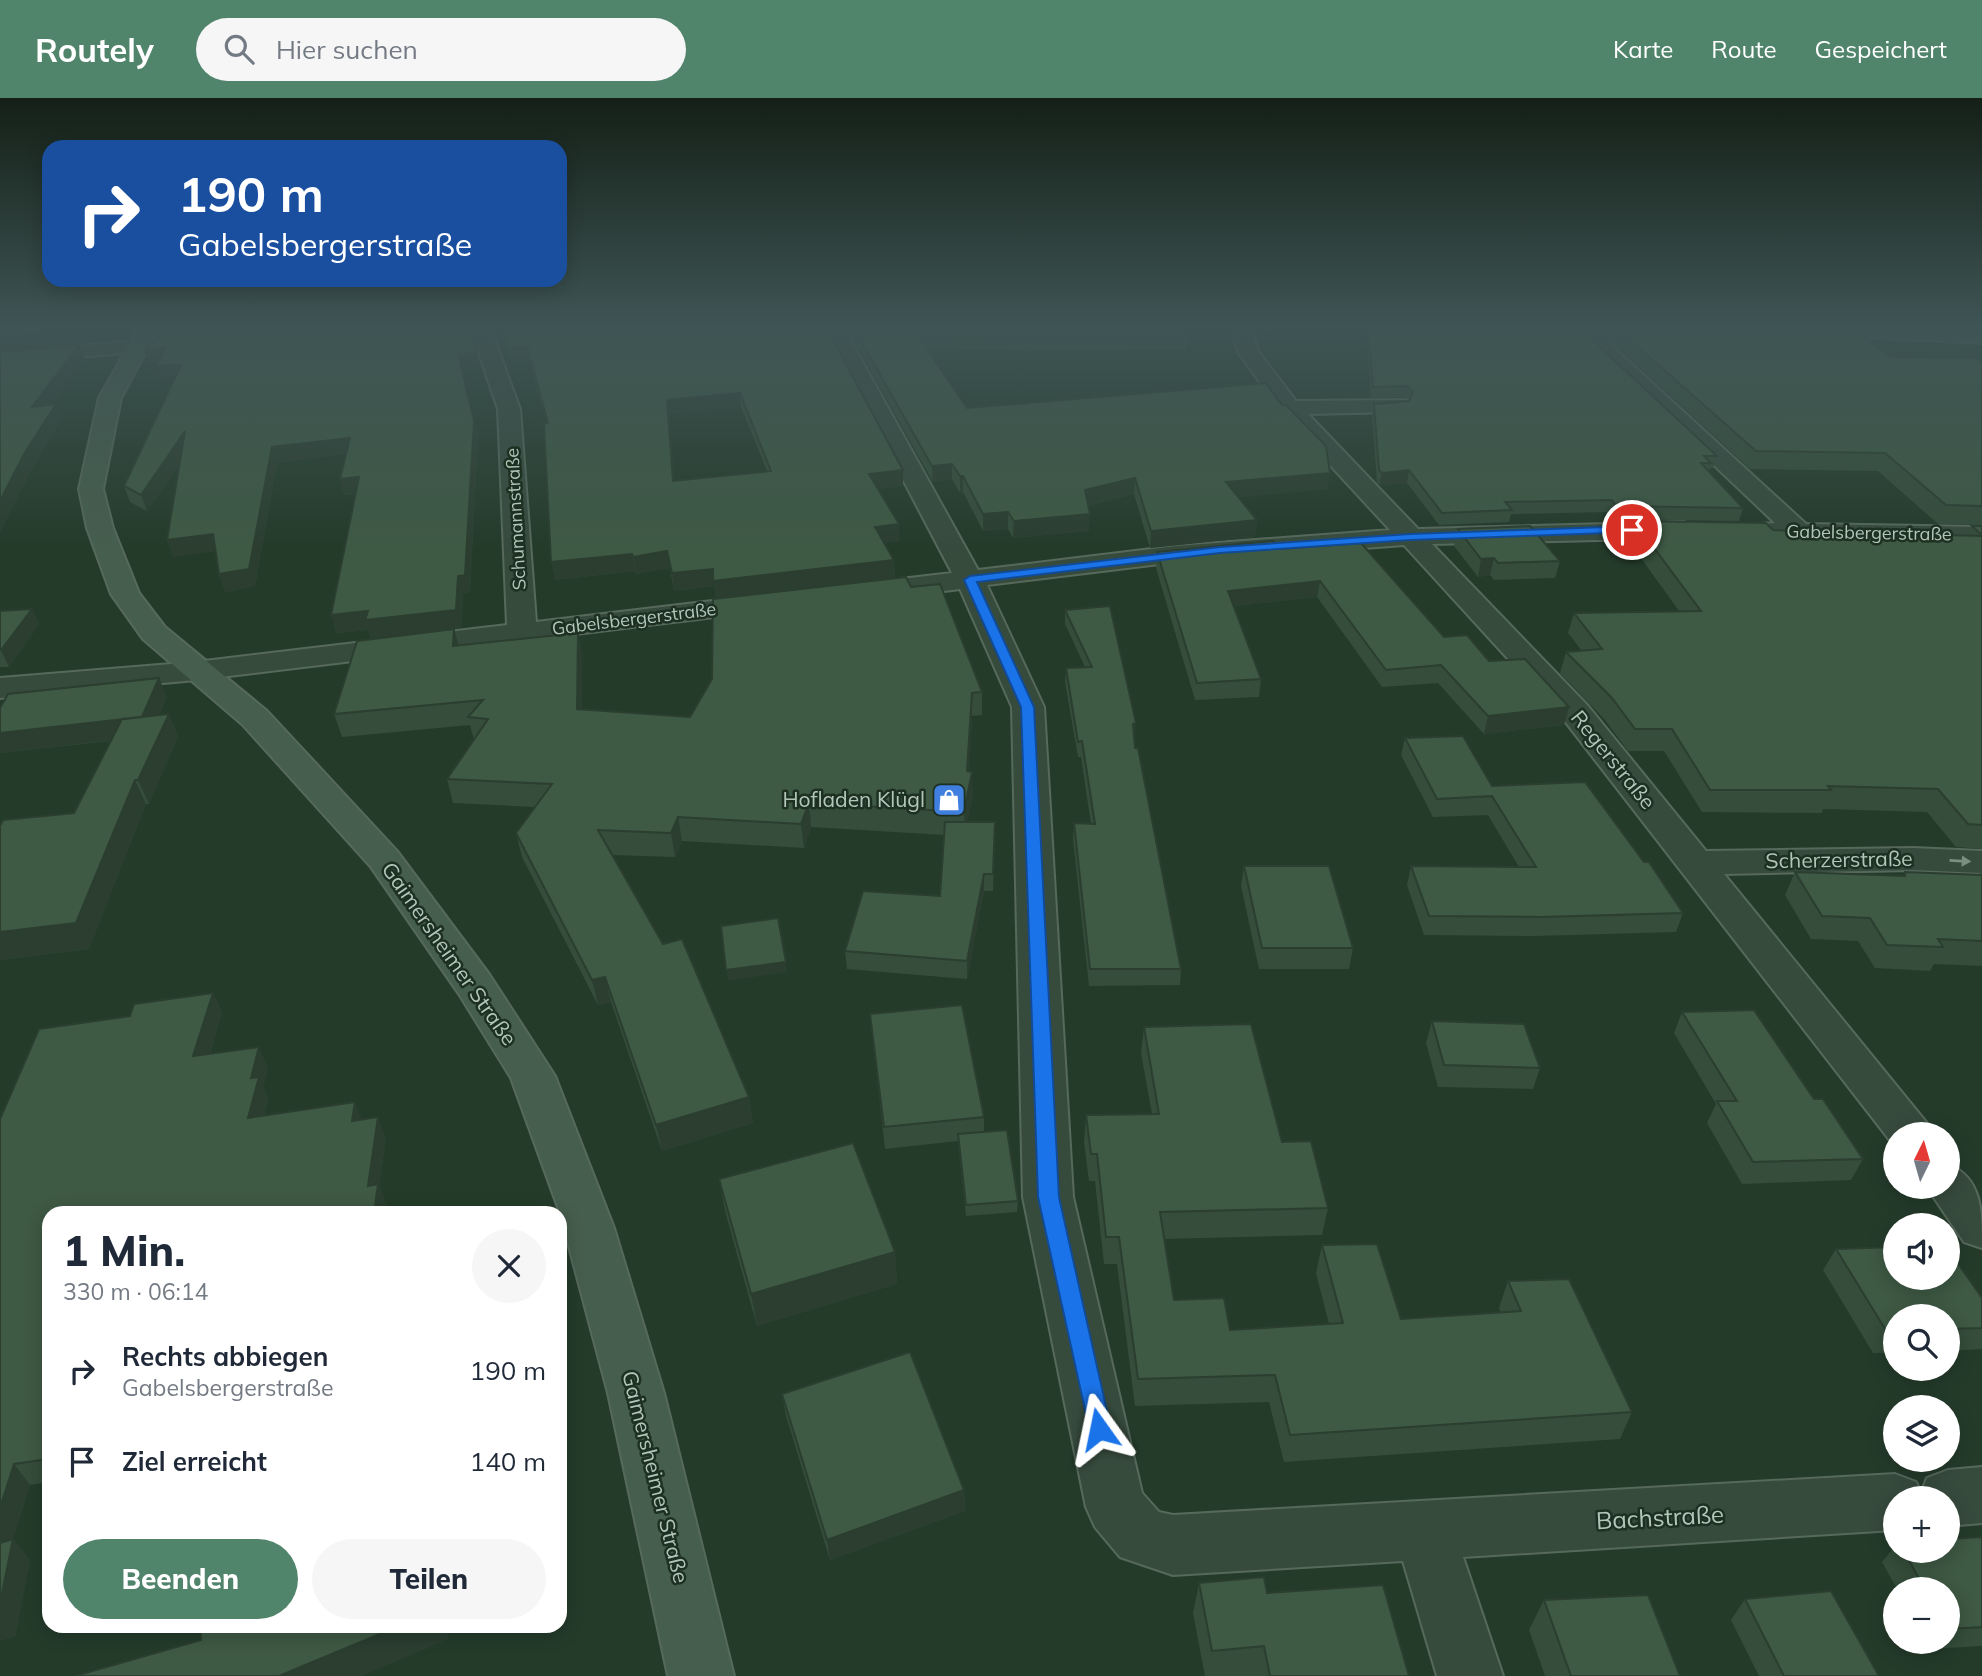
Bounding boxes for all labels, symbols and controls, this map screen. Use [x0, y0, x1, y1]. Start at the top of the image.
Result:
search box [196, 18, 686, 81]
text: Routely [35, 29, 154, 70]
icon: search [220, 30, 258, 68]
text: Hier suchen [276, 33, 418, 66]
text: Karte [1613, 34, 1673, 64]
text: Route [1711, 34, 1777, 64]
text: Gespeichert [1815, 34, 1947, 64]
text: 190 m [178, 163, 324, 224]
icon: right [63, 168, 154, 259]
text: Gabelsbergerstraße [178, 224, 472, 264]
street label: Schumannstraße [500, 447, 531, 591]
pin [1602, 500, 1662, 560]
icon: arrive [1613, 511, 1651, 549]
street label: Gabelsbergerstraße [1786, 520, 1952, 545]
street label: Gabelsbergerstraße [550, 597, 717, 640]
street label: Regerstraße [1566, 705, 1662, 814]
shop icon: Hofladen Klügl [930, 781, 968, 819]
place label: Hofladen Klügl [782, 786, 925, 812]
street label: Scherzerstraße [1765, 845, 1913, 873]
one-way arrow [1949, 856, 1971, 867]
street label: Gaimersheimer Straße [377, 857, 523, 1050]
north arrow [1883, 1122, 1960, 1199]
map controls [1883, 1122, 1960, 1654]
button: sound [1883, 1213, 1960, 1290]
text: 1 Min. [63, 1224, 185, 1277]
button: close [472, 1229, 546, 1303]
text: 330 m · 06:14 [63, 1277, 208, 1306]
button: search [1883, 1304, 1960, 1381]
text: Rechts abbiegen [122, 1340, 328, 1373]
icon: right [63, 1352, 101, 1390]
text: 190 m [470, 1354, 546, 1387]
street label: Gaimersheimer Straße [617, 1368, 695, 1586]
text: Gabelsbergerstraße [122, 1373, 333, 1402]
position arrow [1062, 1392, 1136, 1466]
button: layers [1883, 1395, 1960, 1472]
icon: arrive [63, 1443, 101, 1481]
text: Ziel erreicht [122, 1445, 267, 1478]
text: 140 m [470, 1445, 546, 1478]
button: + [1883, 1486, 1960, 1563]
street label: Bachstraße [1595, 1499, 1725, 1535]
button: Beenden [63, 1539, 298, 1619]
button: Teilen [312, 1539, 546, 1619]
button: − [1883, 1577, 1960, 1654]

